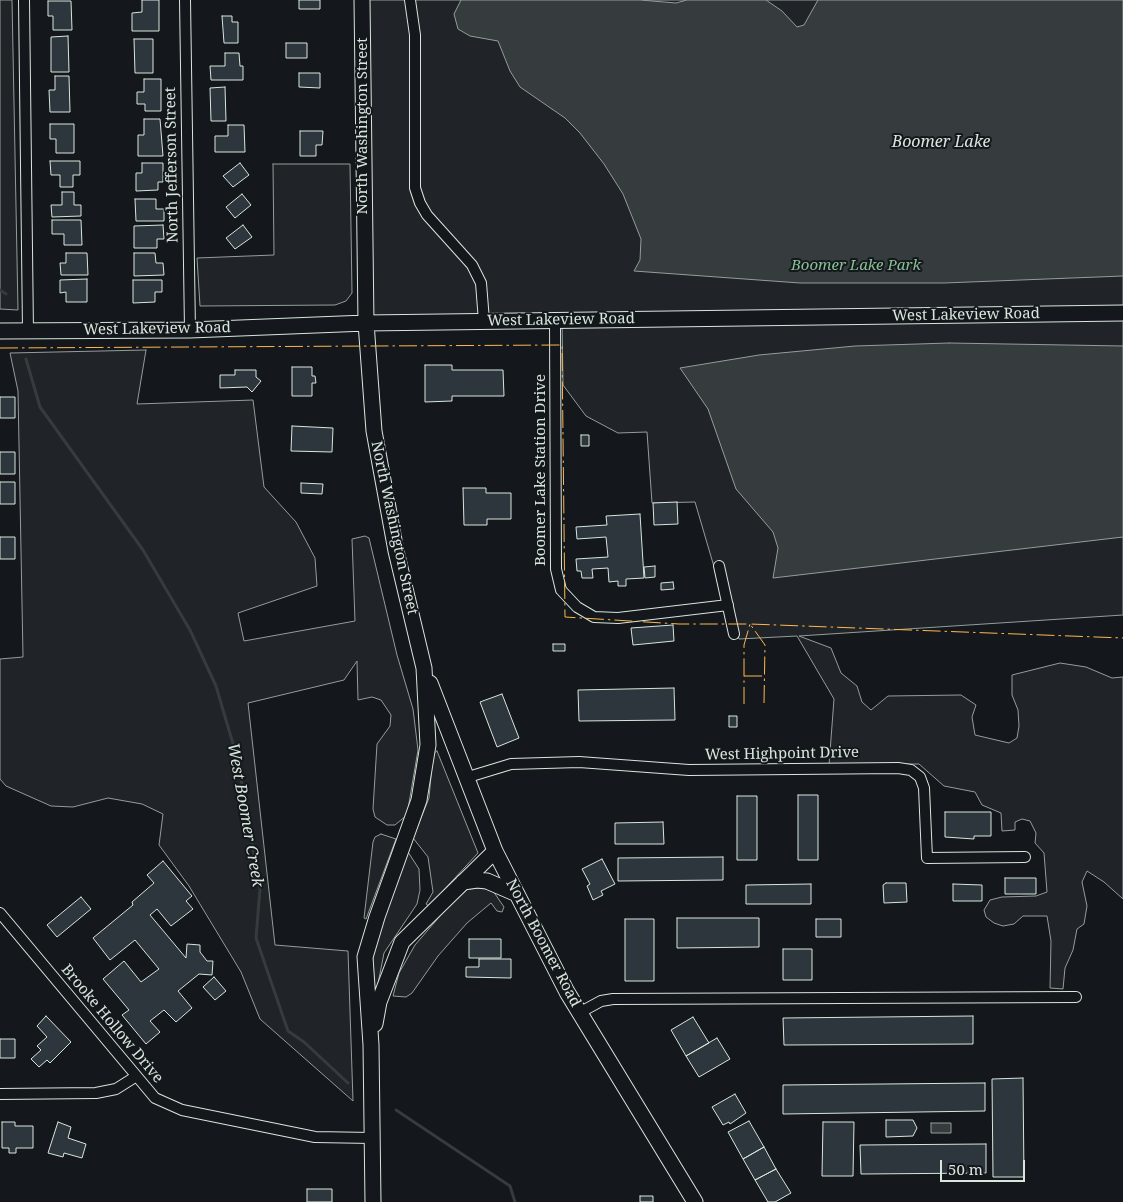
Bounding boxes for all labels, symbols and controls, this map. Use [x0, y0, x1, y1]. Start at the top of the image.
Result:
street label: North Washington Street [354, 37, 372, 215]
street label: North Jefferson Street [162, 87, 182, 243]
water label: Boomer Lake [892, 132, 990, 152]
park label: Boomer Lake Park [791, 257, 921, 275]
street label: West Lakeview Road [892, 305, 1040, 325]
street label: West Lakeview Road [487, 310, 635, 330]
street label: West Lakeview Road [83, 319, 231, 339]
street label: Boomer Lake Station Drive [532, 374, 550, 566]
street label: North Washington Street [367, 439, 421, 617]
water label: West Boomer Creek [223, 741, 267, 889]
street label: West Highpoint Drive [705, 744, 859, 764]
street label: North Boomer Road [502, 876, 584, 1010]
street label: Brooke Hollow Drive [57, 961, 167, 1087]
scale bar [943, 1150, 1028, 1182]
text: 50 m [948, 1159, 983, 1179]

